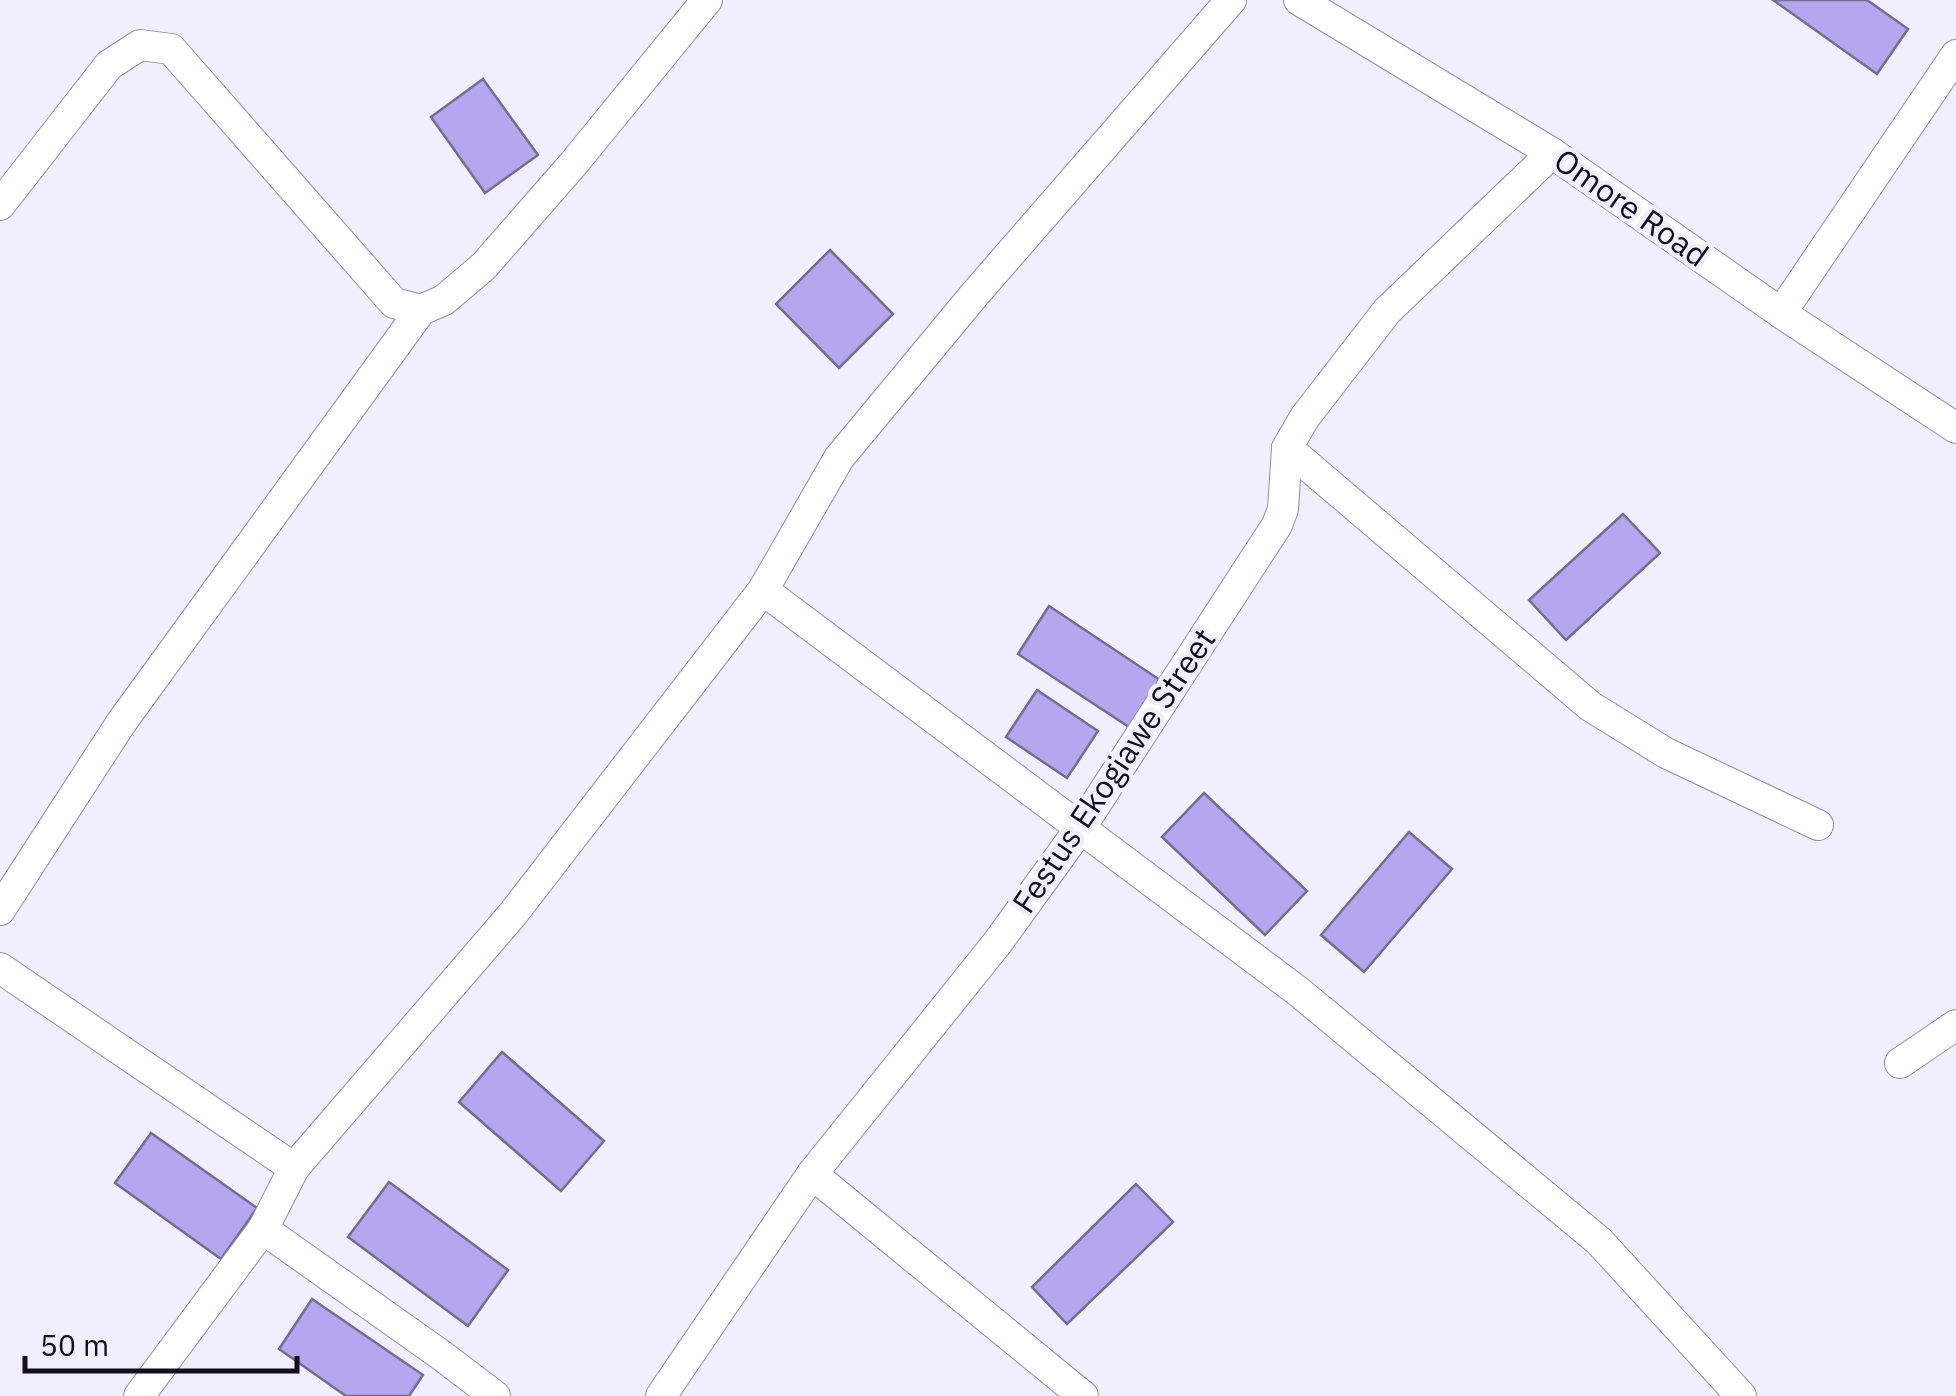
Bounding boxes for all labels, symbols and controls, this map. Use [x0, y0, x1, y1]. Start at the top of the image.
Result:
street label: Omore Road [1546, 139, 1717, 276]
street label: Festus Ekogiawe Street [1002, 620, 1224, 921]
scale bar [25, 1311, 298, 1373]
text: 50 m [40, 1325, 109, 1364]

